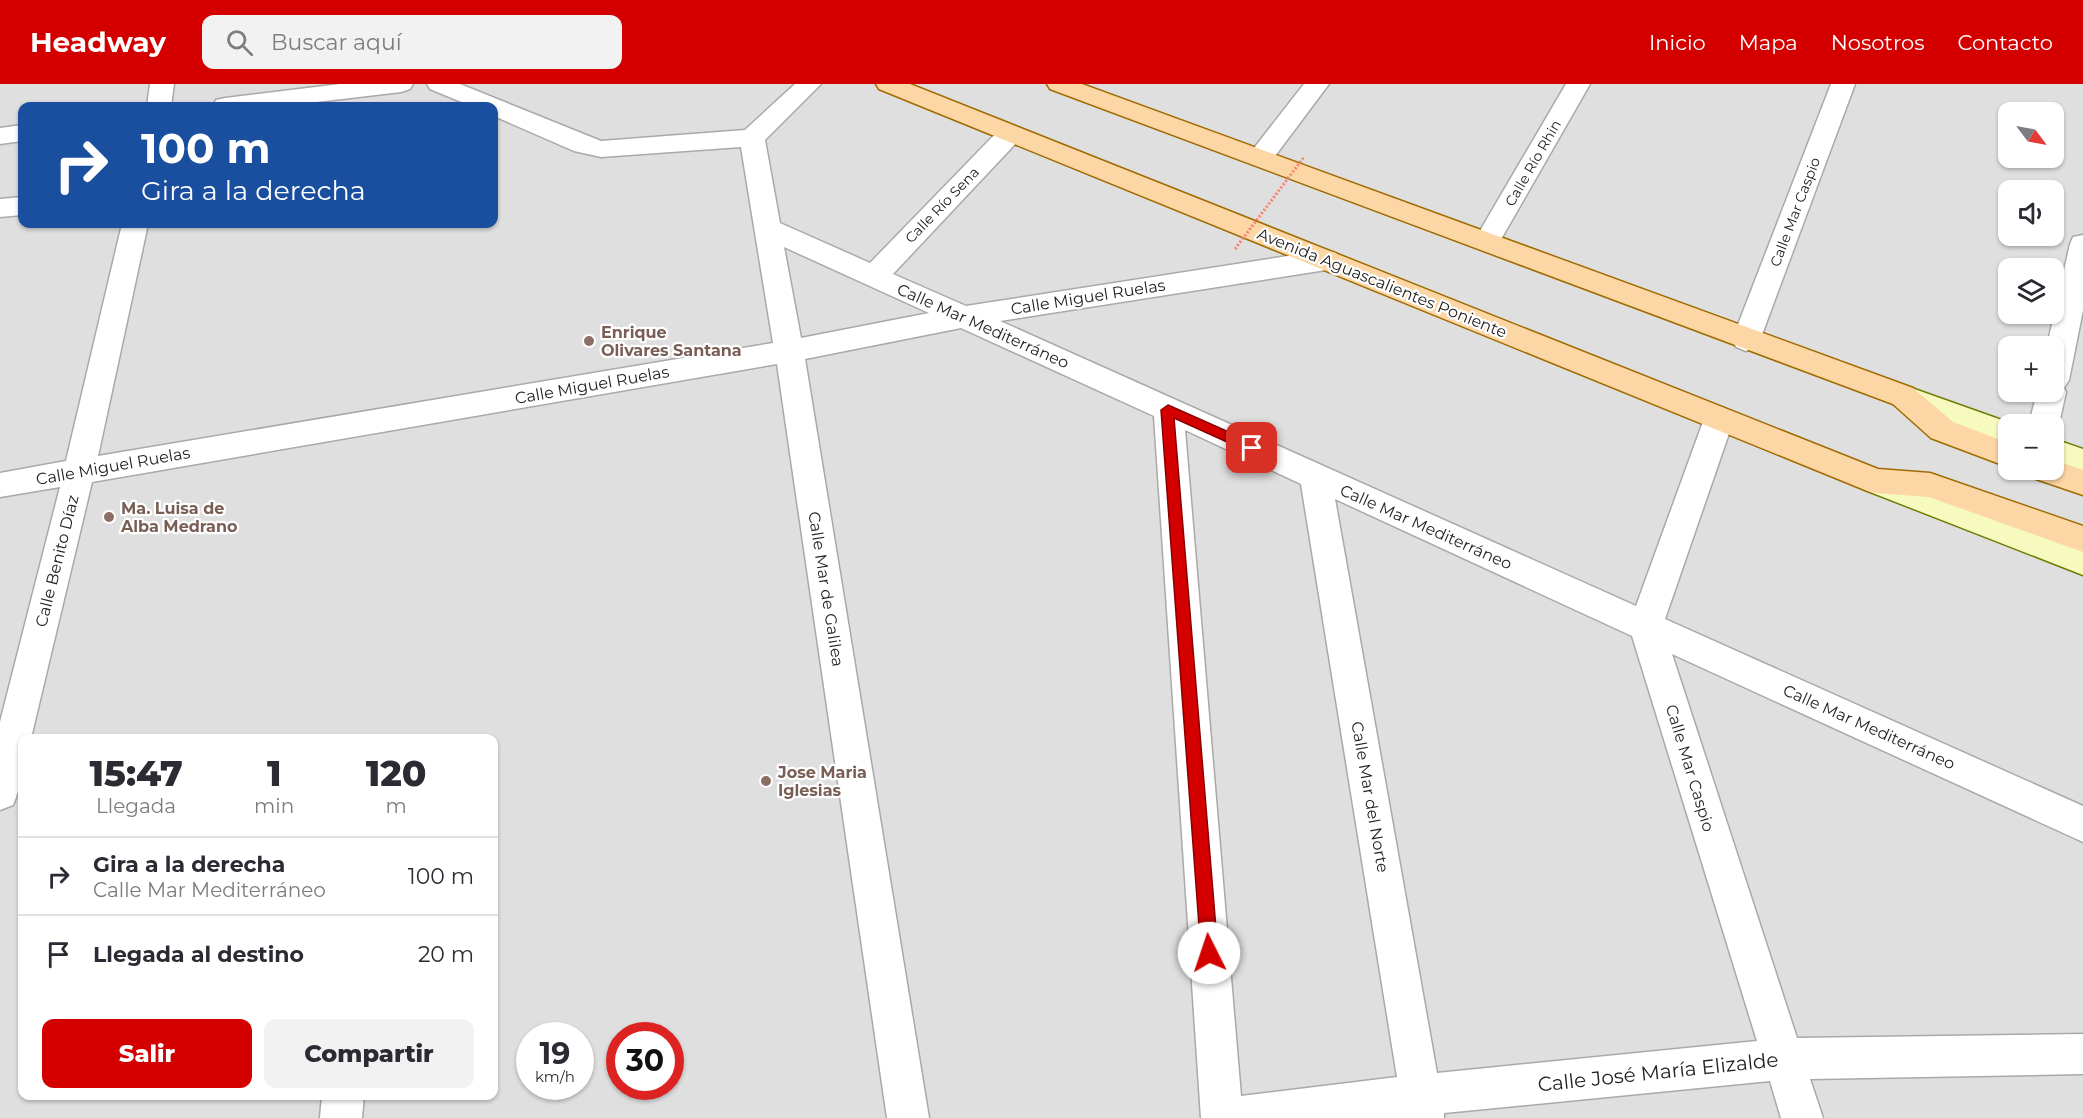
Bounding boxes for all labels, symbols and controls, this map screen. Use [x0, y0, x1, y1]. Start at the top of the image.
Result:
search box [202, 15, 622, 69]
text: Headway [30, 25, 166, 59]
icon: search [223, 26, 256, 59]
text: Buscar aquí [271, 29, 402, 56]
text: Inicio [1649, 30, 1706, 55]
text: Mapa [1739, 30, 1798, 55]
text: Nosotros [1831, 30, 1924, 55]
text: Contacto [1957, 30, 2053, 55]
north arrow [1998, 102, 2064, 168]
map controls [1998, 102, 2064, 480]
street label: Calle Río Rhin [1501, 117, 1565, 209]
text: 100 m [141, 122, 270, 174]
icon: right [42, 126, 120, 204]
street label: Calle Mar Caspio [1766, 155, 1824, 269]
street label: Calle Río Sena [901, 163, 983, 247]
text: Gira a la derecha [141, 174, 366, 207]
button: sound [1998, 180, 2064, 246]
street label: Avenida Aguascalientes Poniente [1255, 224, 1509, 342]
button: layers [1998, 258, 2064, 324]
street label: Calle Miguel Ruelas [1009, 275, 1167, 319]
street label: Calle Mar Mediterráneo [894, 279, 1072, 373]
place label: Enrique Olivares Santana [601, 323, 742, 360]
marker: Enrique Olivares Santana [582, 334, 596, 348]
button: + [1998, 336, 2064, 402]
street label: Calle Miguel Ruelas [513, 362, 671, 408]
button: − [1998, 414, 2064, 480]
pin [1226, 422, 1277, 473]
icon: arrive [1235, 431, 1268, 464]
street label: Calle Miguel Ruelas [34, 443, 192, 489]
street label: Calle Mar Mediterráneo [1337, 480, 1515, 574]
street label: Calle Benito Díaz [31, 493, 83, 629]
place label: Ma. Luisa de Alba Medrano [120, 499, 238, 536]
marker: Ma. Luisa de Alba Medrano [102, 510, 116, 524]
street label: Calle Mar de Galilea [804, 510, 848, 668]
street label: Calle Mar Mediterráneo [1780, 680, 1958, 774]
street label: Calle Mar Caspio [1662, 702, 1718, 834]
street label: Calle Mar del Norte [1347, 720, 1393, 874]
text: 15:47 [89, 751, 183, 795]
text: 1 [267, 751, 281, 795]
text: 120 [366, 751, 427, 795]
place label: Jose Maria Iglesias [777, 763, 867, 800]
marker: Jose Maria Iglesias [759, 774, 773, 788]
text: Llegada [96, 794, 176, 818]
text: min [254, 794, 294, 818]
text: m [385, 794, 407, 818]
text: Gira a la derecha [93, 851, 285, 878]
icon: right [42, 860, 75, 893]
text: 100 m [408, 863, 474, 890]
text: Calle Mar Mediterráneo [93, 878, 326, 902]
position arrow [1177, 921, 1241, 985]
icon: arrive [42, 938, 75, 971]
text: Llegada al destino [93, 941, 304, 968]
text: 20 m [418, 941, 474, 968]
button: Salir [42, 1019, 252, 1088]
button: Compartir [264, 1019, 474, 1088]
speed limit sign: 30 [606, 1022, 684, 1100]
text: 19 [540, 1035, 570, 1072]
street label: Calle José María Elizalde [1536, 1047, 1780, 1097]
text: km/h [535, 1067, 575, 1086]

